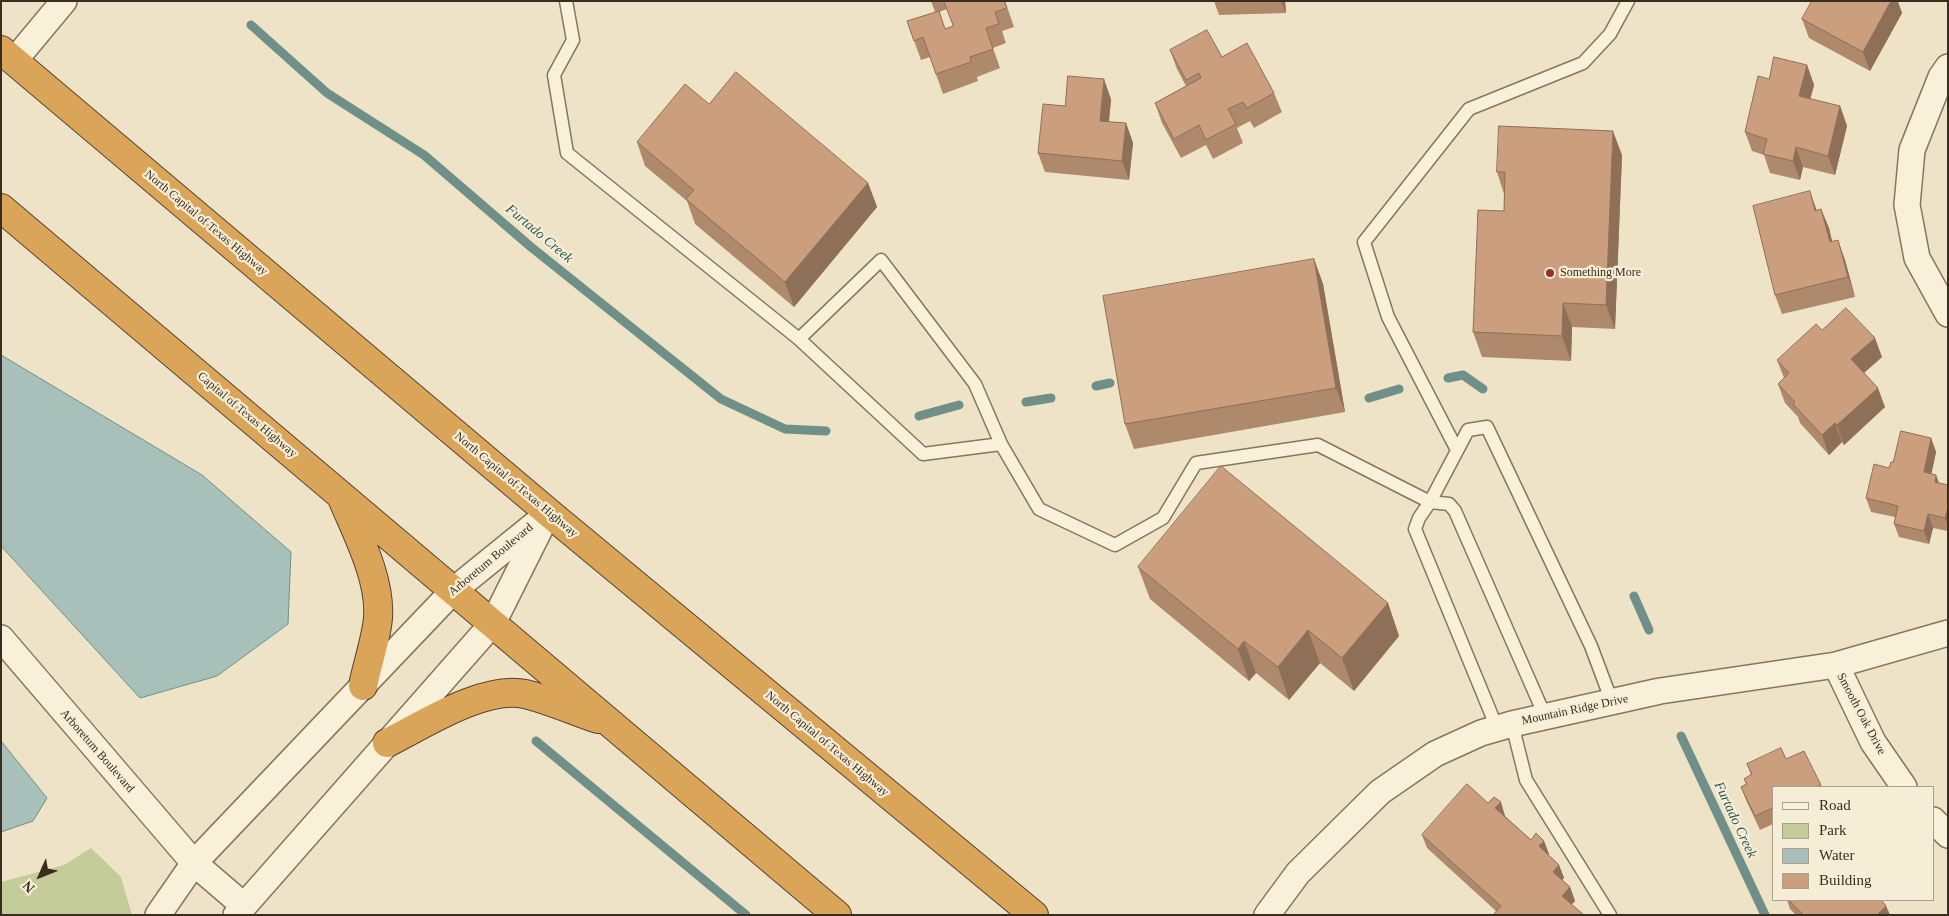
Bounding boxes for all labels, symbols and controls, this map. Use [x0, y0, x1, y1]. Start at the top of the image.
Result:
street label: North Capital of Texas Highway [141, 167, 271, 279]
water label: Furtado Creek [502, 201, 576, 267]
place label: Something More [1560, 266, 1641, 280]
marker: Something More [1544, 267, 1556, 279]
street label: Capital of Texas Highway [194, 369, 300, 461]
street label: North Capital of Texas Highway [451, 429, 581, 541]
street label: Arboretum Boulevard [446, 521, 536, 599]
street label: Smooth Oak Drive [1833, 671, 1889, 757]
street label: North Capital of Texas Highway [762, 688, 892, 800]
street label: Mountain Ridge Drive [1520, 692, 1630, 728]
street label: Arboretum Boulevard [57, 706, 137, 796]
water label: Furtado Creek [1710, 779, 1760, 861]
legend [1772, 786, 1934, 901]
text: Road [1819, 797, 1851, 813]
text: Park [1819, 822, 1847, 838]
text: Water [1819, 847, 1854, 863]
north arrow [15, 851, 65, 901]
text: Building [1819, 872, 1872, 888]
text: N [20, 878, 38, 896]

